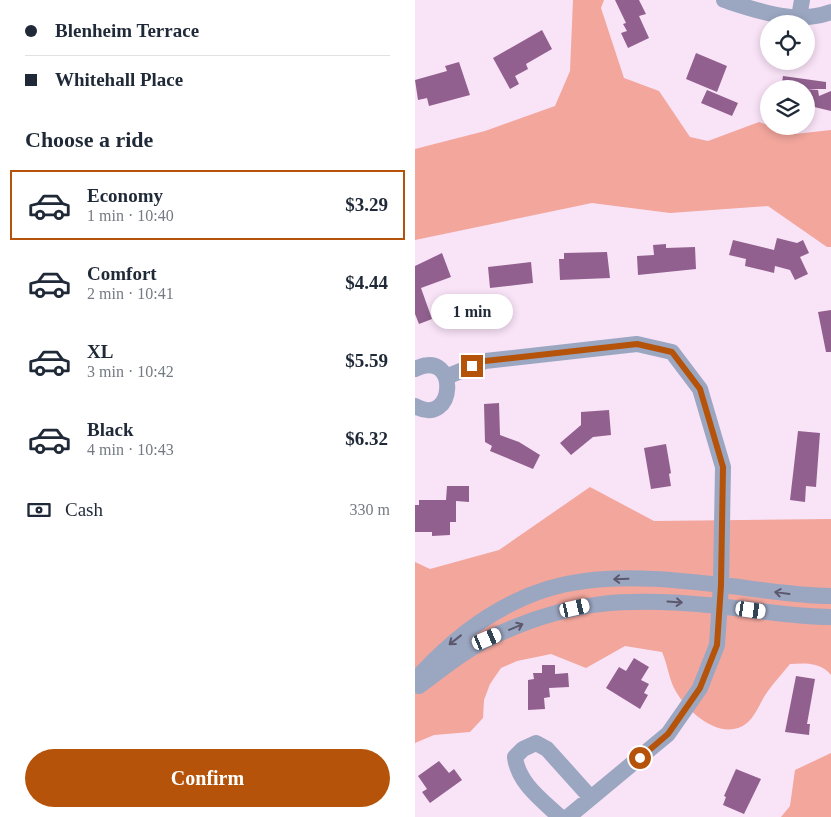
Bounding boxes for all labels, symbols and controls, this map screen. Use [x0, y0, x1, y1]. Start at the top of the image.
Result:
map controls [760, 15, 815, 135]
button: locate [760, 15, 815, 70]
text: Blenheim Terrace [55, 20, 199, 41]
text: Whitehall Place [55, 69, 183, 90]
button: layers [760, 80, 815, 135]
text: Choose a ride [25, 127, 153, 152]
icon: car [27, 183, 72, 228]
text: Economy [87, 185, 163, 206]
text: $3.29 [345, 194, 388, 215]
text: 1 min · 10:40 [87, 207, 174, 224]
icon: car [27, 261, 72, 306]
text: Comfort [87, 263, 157, 284]
text: $4.44 [345, 272, 388, 293]
text: 2 min · 10:41 [87, 285, 174, 302]
callout: 1 min [431, 294, 513, 328]
text: 1 min [453, 303, 491, 320]
icon: car [27, 339, 72, 384]
text: XL [87, 341, 113, 362]
text: $5.59 [345, 350, 388, 371]
route end [461, 355, 483, 377]
text: 3 min · 10:42 [87, 363, 174, 380]
icon: car [27, 417, 72, 462]
text: Black [87, 419, 133, 440]
text: $6.32 [345, 428, 388, 449]
text: 4 min · 10:43 [87, 441, 174, 458]
icon: cash [25, 496, 53, 524]
text: Cash [65, 499, 103, 520]
text: 330 m [350, 501, 390, 518]
one-way arrow [613, 575, 629, 584]
one-way arrow [775, 588, 791, 598]
car [558, 597, 591, 619]
one-way arrow [666, 598, 682, 607]
car [735, 600, 766, 620]
one-way arrow [508, 621, 523, 631]
car [470, 626, 503, 652]
one-way arrow [449, 634, 462, 645]
route start [629, 747, 651, 769]
button: Confirm [25, 749, 390, 807]

